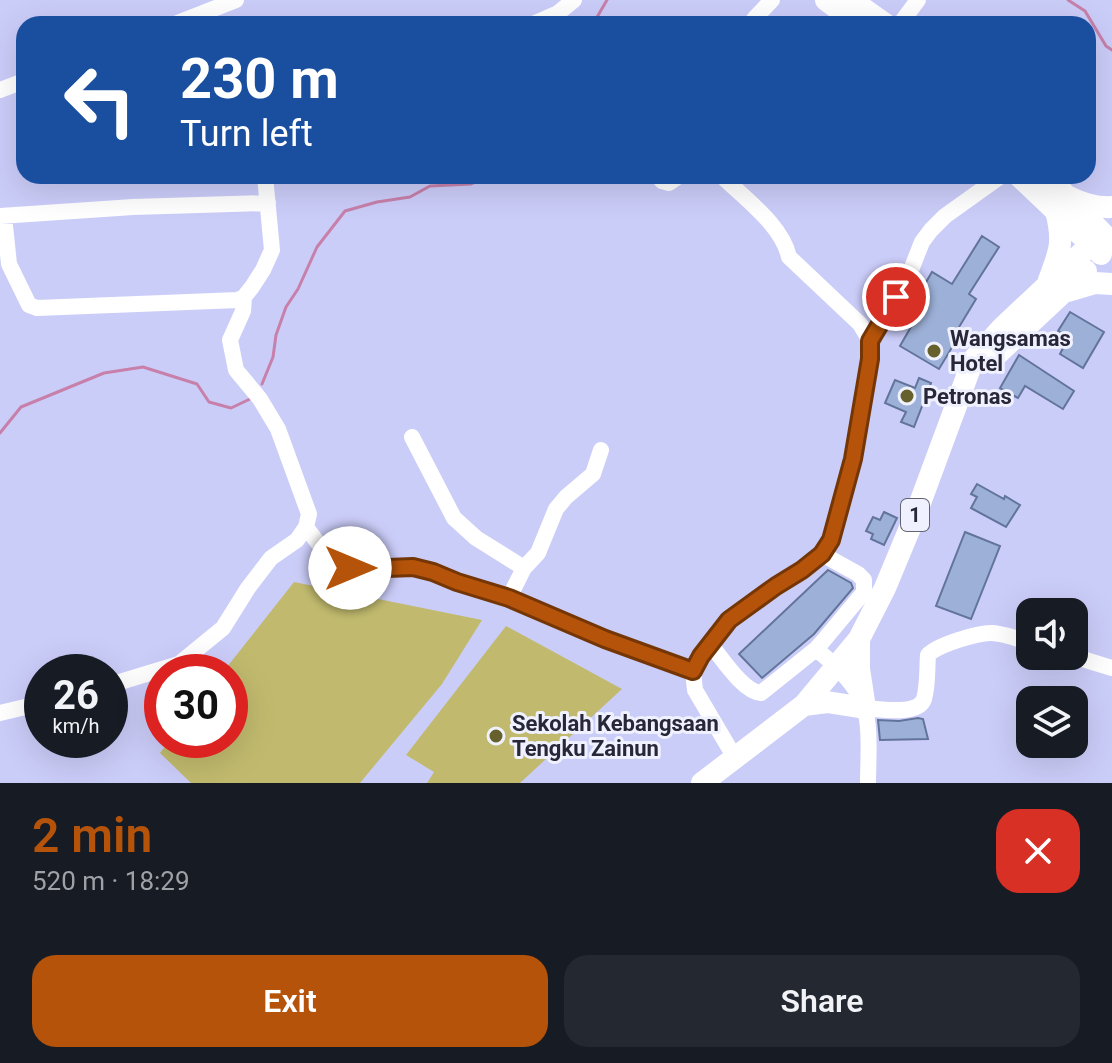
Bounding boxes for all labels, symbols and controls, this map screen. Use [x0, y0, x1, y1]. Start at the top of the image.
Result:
text: 230 m [180, 46, 339, 112]
icon: left [48, 48, 152, 152]
text: Turn left [180, 113, 313, 155]
pin [862, 263, 930, 331]
icon: arrive [874, 275, 918, 319]
place label: Wangsamas Hotel [950, 326, 1071, 376]
marker: Wangsamas Hotel [925, 342, 943, 360]
place label: Petronas [923, 384, 1012, 409]
marker: Petronas [898, 387, 916, 405]
road number: 1 [901, 499, 929, 531]
position arrow [308, 526, 392, 610]
map controls [1016, 598, 1088, 758]
button: sound [1016, 598, 1088, 670]
speed limit sign: 30 [144, 654, 248, 758]
text: 26 [53, 672, 99, 719]
button: layers [1016, 686, 1088, 758]
place label: Sekolah Kebangsaan Tengku Zainun [512, 711, 719, 761]
text: km/h [53, 714, 99, 738]
marker: Sekolah Kebangsaan Tengku Zainun [487, 727, 505, 745]
text: 2 min [32, 807, 152, 864]
button: close [996, 809, 1080, 893]
text: 520 m · 18:29 [32, 866, 190, 896]
button: Exit [32, 955, 548, 1047]
button: Share [564, 955, 1080, 1047]

